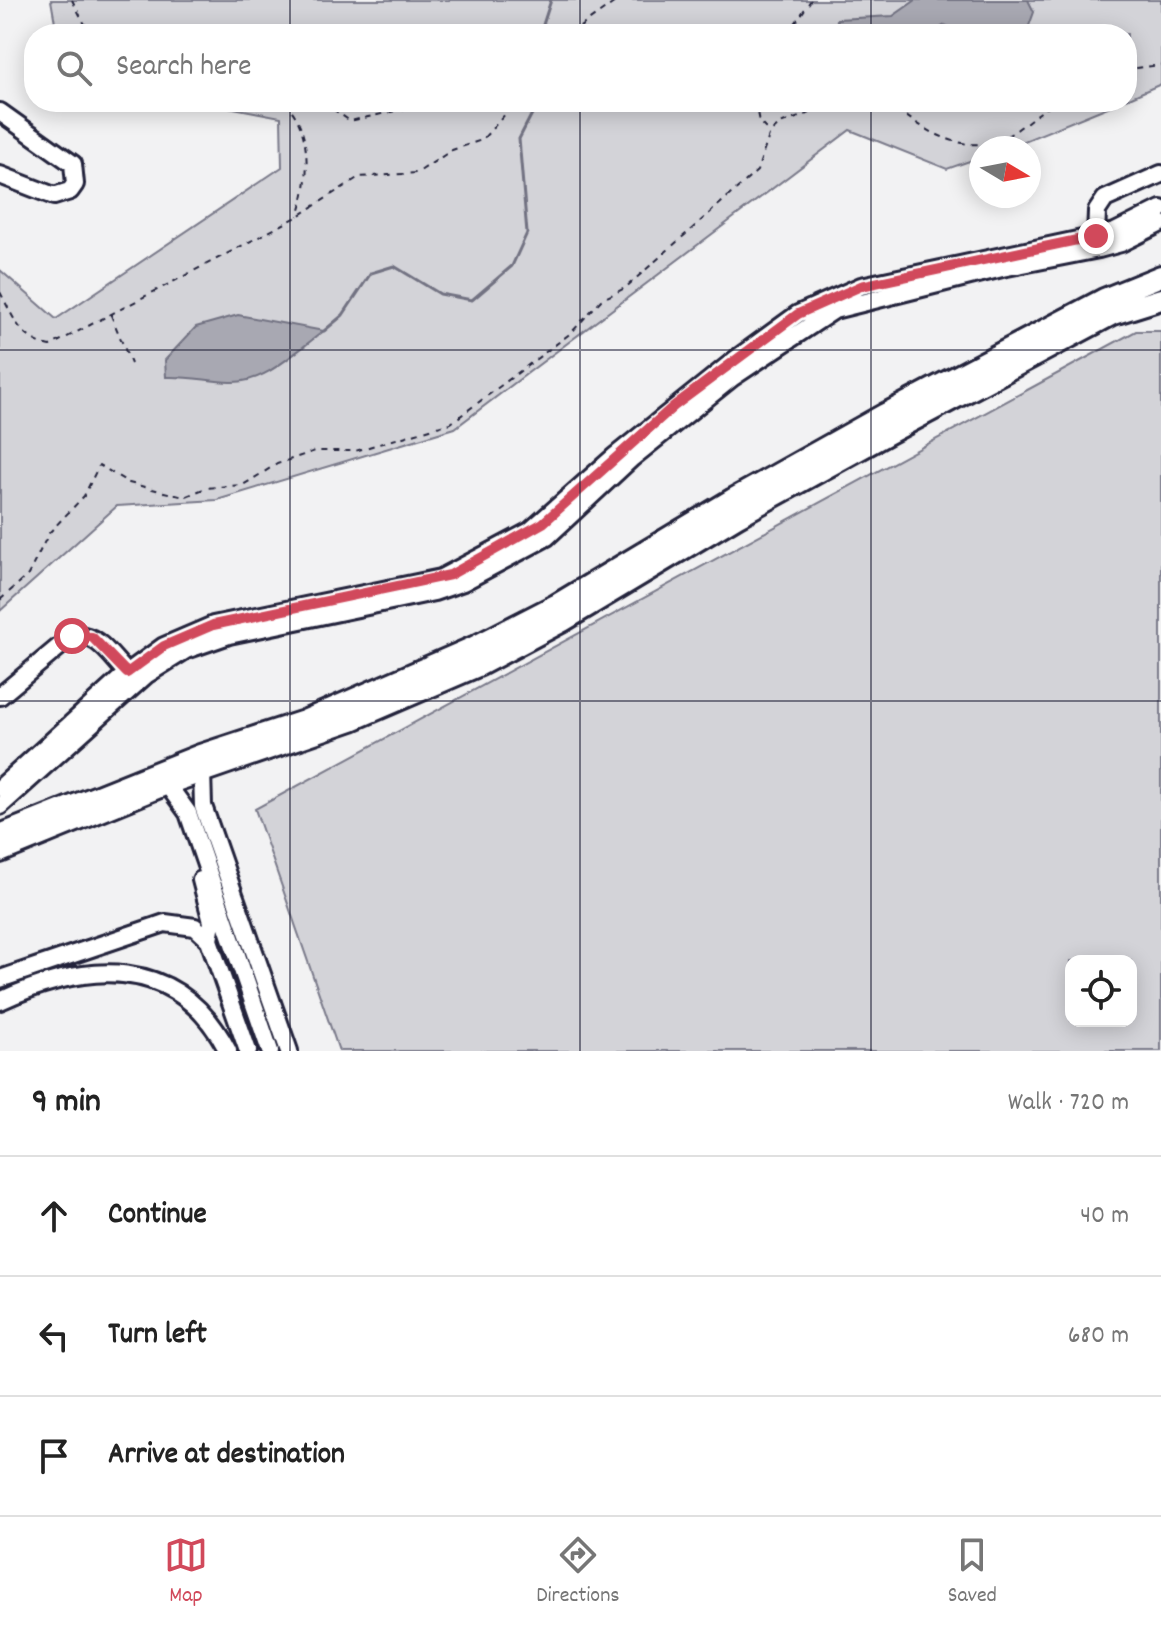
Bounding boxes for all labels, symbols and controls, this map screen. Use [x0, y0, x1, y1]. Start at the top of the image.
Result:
search box [24, 24, 1137, 112]
icon: search [52, 46, 96, 90]
text: Search here [116, 47, 252, 90]
north arrow [969, 136, 1041, 208]
route end [1078, 218, 1114, 254]
route start [54, 618, 90, 654]
map controls [1065, 955, 1137, 1027]
button: locate [1065, 955, 1137, 1027]
text: 9 min [32, 1079, 101, 1128]
text: Walk · 720 m [1008, 1085, 1129, 1122]
icon: ahead [32, 1194, 76, 1238]
text: Continue [108, 1195, 207, 1238]
text: 40 m [1080, 1198, 1129, 1235]
icon: left [32, 1314, 76, 1358]
text: Turn left [108, 1315, 207, 1358]
text: 680 m [1068, 1318, 1129, 1355]
icon: arrive [32, 1434, 76, 1478]
text: Arrive at destination [108, 1435, 345, 1478]
tab: Map [164, 1533, 208, 1612]
tab: Directions [536, 1533, 620, 1612]
tab: Saved [948, 1533, 997, 1612]

